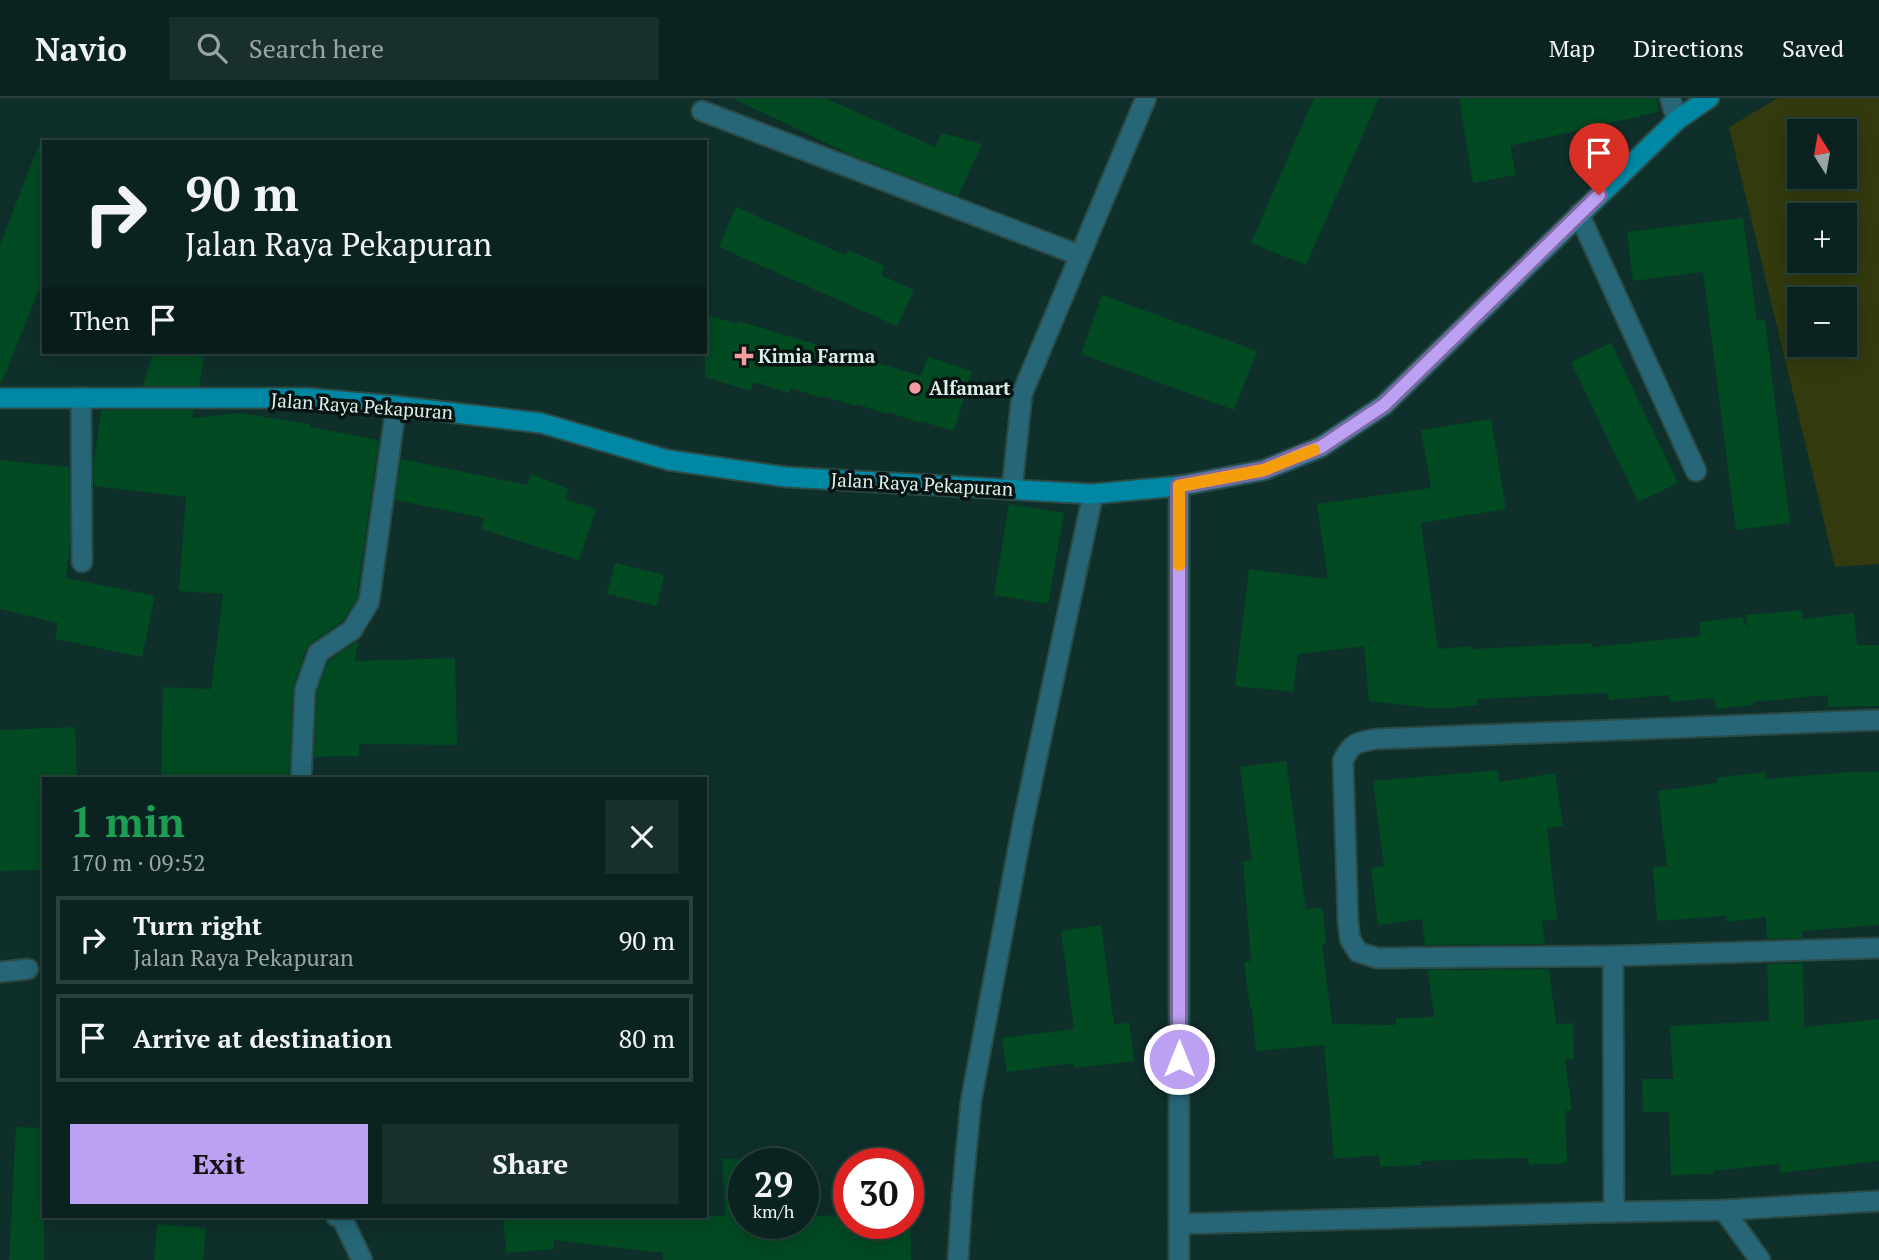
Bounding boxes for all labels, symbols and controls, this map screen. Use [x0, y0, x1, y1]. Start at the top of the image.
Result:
search box [169, 17, 659, 80]
text: Navio [35, 27, 127, 70]
icon: search [193, 29, 231, 67]
text: Search here [249, 31, 384, 65]
text: Map [1549, 32, 1595, 64]
text: Directions [1633, 32, 1744, 64]
text: Saved [1782, 32, 1844, 64]
north arrow [1787, 119, 1857, 189]
map controls [1787, 119, 1857, 357]
pin [1569, 123, 1629, 195]
icon: arrive [1580, 134, 1618, 172]
text: 90 m [185, 160, 299, 225]
icon: right [70, 168, 161, 259]
button: + [1787, 203, 1857, 273]
text: Jalan Raya Pekapuran [185, 223, 492, 265]
button: − [1787, 287, 1857, 357]
icon: arrive [144, 301, 182, 339]
text: Then [70, 303, 130, 337]
place label: Kimia Farma [758, 343, 876, 368]
marker: Kimia Farma [736, 348, 752, 364]
place label: Alfamart [929, 375, 1011, 400]
marker: Alfamart [907, 380, 923, 396]
street label: Jalan Raya Pekapuran [270, 387, 454, 424]
street label: Jalan Raya Pekapuran [830, 466, 1014, 501]
text: 1 min [70, 793, 185, 849]
button: close [605, 800, 679, 874]
text: 170 m · 09:52 [70, 847, 205, 878]
text: Turn right [133, 908, 262, 942]
icon: right [74, 921, 112, 959]
text: 90 m [619, 923, 675, 957]
text: Jalan Raya Pekapuran [133, 942, 354, 973]
icon: arrive [74, 1019, 112, 1057]
text: Arrive at destination [133, 1021, 392, 1055]
text: 80 m [619, 1021, 675, 1055]
position arrow [1142, 1022, 1216, 1096]
button: Exit [70, 1124, 368, 1204]
button: Share [382, 1124, 679, 1204]
speed limit sign: 30 [833, 1148, 924, 1239]
text: 29 [754, 1161, 793, 1207]
text: km/h [753, 1199, 794, 1223]

